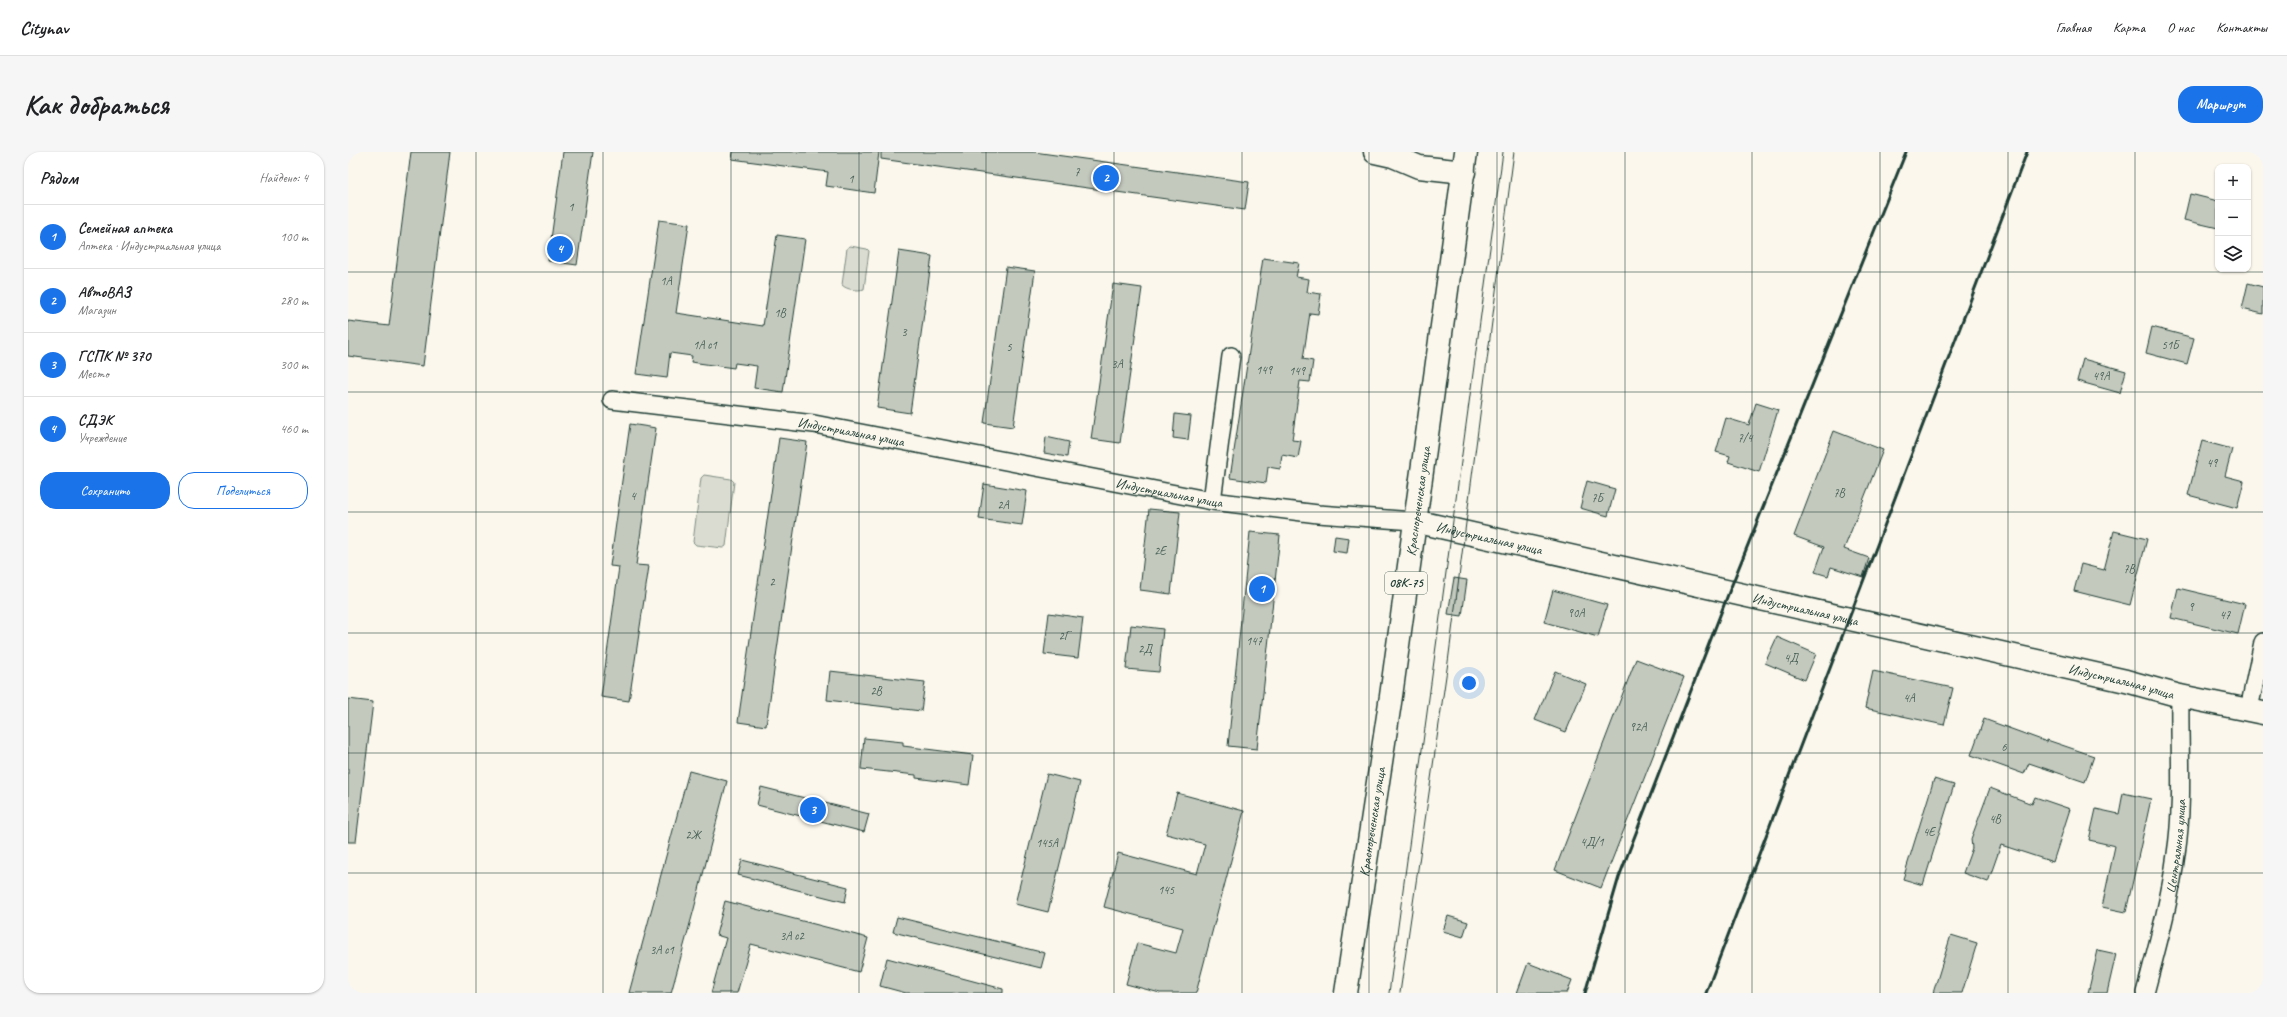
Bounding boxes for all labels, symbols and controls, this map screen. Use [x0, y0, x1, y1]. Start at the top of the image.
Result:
text: Citynav [20, 16, 68, 40]
text: Главная [2056, 19, 2091, 36]
text: Карта [2113, 19, 2145, 36]
text: О нас [2167, 19, 2194, 36]
text: Контакты [2216, 19, 2267, 36]
button: Маршрут [2178, 86, 2263, 123]
text: Как добраться [24, 87, 169, 122]
pin: 2 [1093, 163, 1119, 193]
house number: 7 [1074, 164, 1080, 180]
map controls [2215, 164, 2251, 272]
button: + [2215, 164, 2251, 200]
text: Рядом [40, 168, 78, 189]
text: Найдено: 4 [260, 170, 308, 186]
house number: 1 [848, 171, 854, 187]
house number: 1 [568, 199, 574, 215]
button: − [2215, 200, 2251, 236]
text: Семейная аптека [78, 219, 172, 238]
text: 1 [50, 229, 56, 245]
text: 100 m [280, 229, 308, 245]
pin: 4 [547, 234, 573, 264]
button: layers [2215, 236, 2251, 272]
text: Аптека · Индустриальная улица [78, 238, 220, 254]
house number: 1А [660, 273, 673, 289]
text: АвтоВАЗ [78, 283, 131, 302]
text: 2 [50, 293, 56, 309]
text: 280 m [280, 293, 308, 309]
text: Магазин [78, 302, 116, 318]
house number: 1В [774, 305, 787, 321]
house number: 3 [901, 324, 908, 340]
house number: 1А с1 [693, 337, 718, 353]
house number: 51Б [2162, 337, 2180, 353]
house number: 5 [1006, 339, 1012, 355]
text: ГСПК № 370 [78, 347, 151, 366]
house number: 3А [1111, 356, 1124, 372]
text: 3 [50, 357, 56, 373]
text: 300 m [280, 357, 308, 373]
house number: 149 [1256, 362, 1274, 378]
house number: 149 [1289, 363, 1307, 379]
text: Место [78, 366, 109, 382]
house number: 49А [2093, 368, 2110, 384]
text: СДЭК [78, 411, 112, 430]
street label: Индустриальная улица [797, 414, 907, 450]
text: 4 [50, 421, 56, 437]
text: 460 m [280, 421, 308, 437]
text: Учреждение [78, 430, 126, 446]
house number: 7/4 [1738, 430, 1754, 446]
street label: Краснореченская улица [1402, 444, 1434, 557]
house number: 49 [2207, 455, 2219, 471]
button: Сохранить [40, 472, 170, 509]
button: Поделиться [178, 472, 308, 509]
street label: Индустриальная улица [1114, 474, 1225, 511]
house number: 7В [1833, 485, 1846, 501]
house number: 4 [630, 488, 637, 504]
house number: 7Б [1591, 490, 1605, 506]
house number: 2А [997, 497, 1010, 513]
street label: Индустриальная улица [1435, 518, 1545, 558]
house number: 2Е [1154, 543, 1167, 559]
house number: 7В [2123, 561, 2136, 577]
road number: 08К-75 [1385, 572, 1427, 594]
house number: 2 [769, 574, 776, 590]
pin: 1 [1249, 574, 1275, 604]
street label: Индустриальная улица [1751, 589, 1861, 629]
house number: 9 [2188, 599, 2195, 615]
house number: 90А [1568, 605, 1585, 621]
house number: 47 [2220, 607, 2231, 623]
house number: 2Г [1059, 628, 1072, 644]
house number: 147 [1246, 633, 1263, 649]
house number: 2Д [1138, 641, 1153, 657]
house number: 4Д [1784, 650, 1799, 666]
street label: Индустриальная улица [2067, 660, 2177, 703]
your location [1459, 673, 1479, 693]
house number: 2В [870, 683, 883, 699]
house number: 4А [1903, 690, 1916, 706]
house number: 92А [1630, 719, 1647, 735]
house number: 6 [2001, 739, 2007, 755]
street label: Краснореченская улица [1355, 765, 1389, 878]
pin: 3 [800, 795, 826, 825]
street label: Центральная улица [2161, 799, 2189, 895]
house number: 4В [1989, 811, 2002, 827]
house number: 4Е [1923, 824, 1936, 840]
house number: 2Ж [685, 827, 703, 843]
house number: 4Д/1 [1580, 834, 1604, 850]
house number: 145А [1036, 835, 1059, 851]
house number: 145 [1158, 882, 1175, 898]
house number: 3А с2 [780, 928, 806, 944]
house number: 3А с1 [650, 942, 675, 958]

